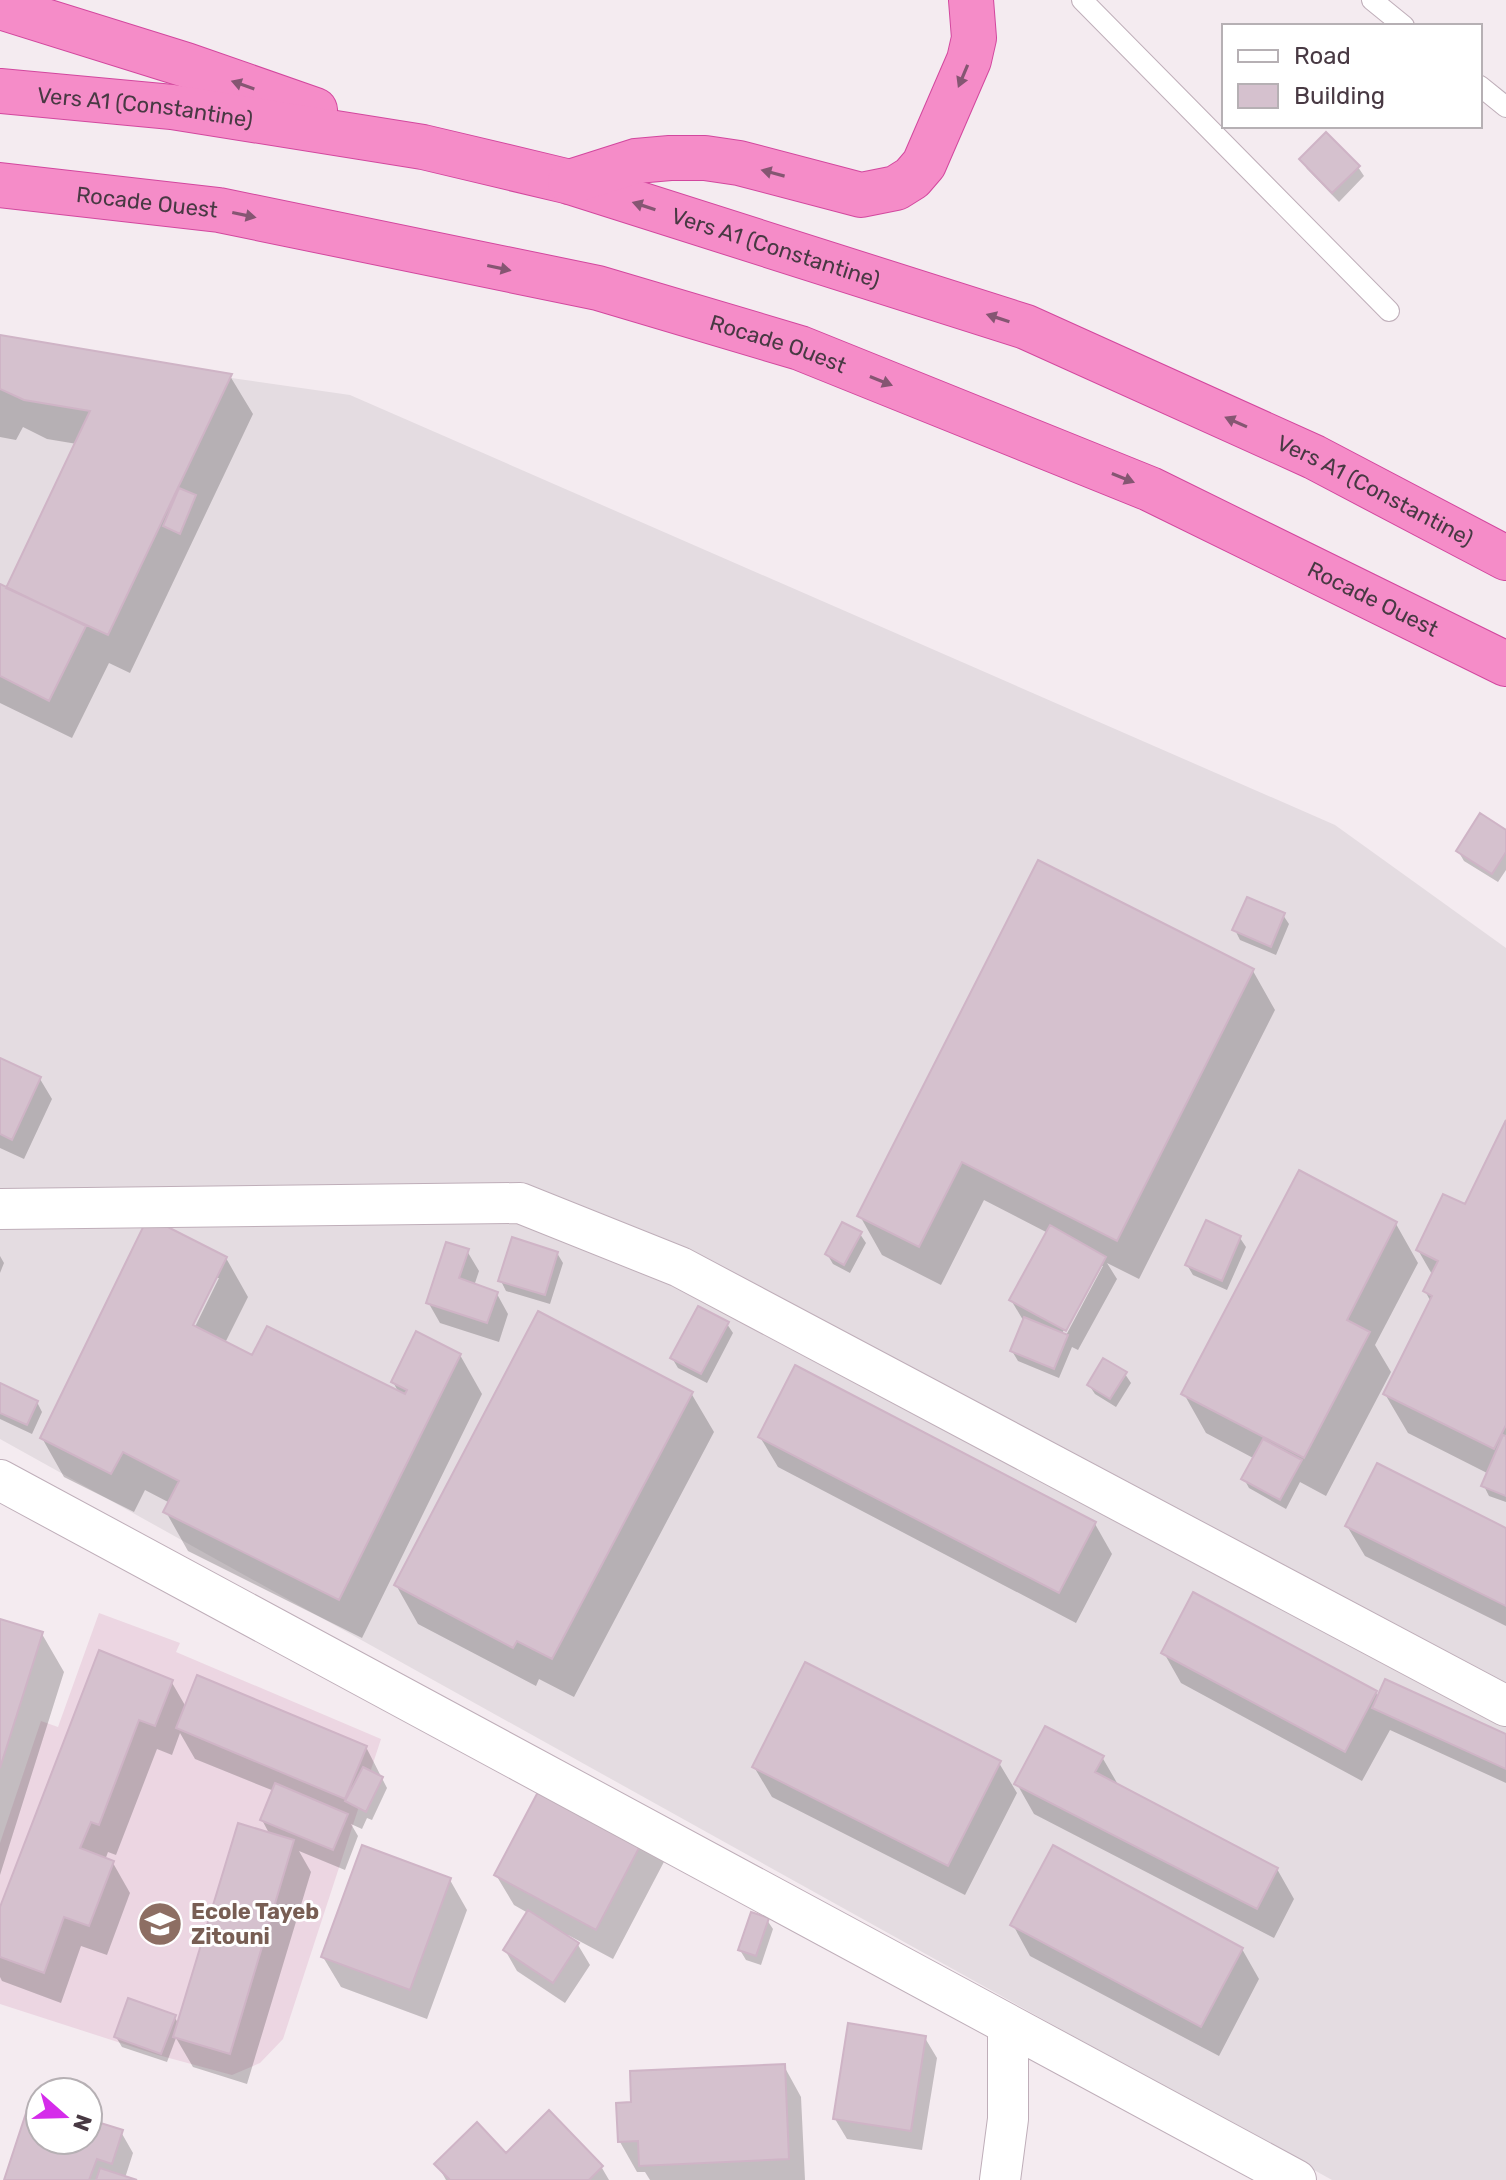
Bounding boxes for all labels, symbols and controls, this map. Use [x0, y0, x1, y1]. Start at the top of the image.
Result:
legend [1222, 24, 1482, 128]
text: Road [1294, 42, 1351, 70]
one-way arrow [956, 64, 969, 88]
one-way arrow [231, 78, 255, 90]
street label: Vers A1 (Constantine) [36, 82, 255, 134]
text: Building [1294, 82, 1385, 110]
one-way arrow [761, 166, 785, 179]
street label: Rocade Ouest [75, 181, 220, 224]
one-way arrow [631, 199, 655, 212]
street label: Vers A1 (Constantine) [668, 202, 883, 294]
one-way arrow [232, 209, 257, 222]
one-way arrow [486, 262, 511, 274]
street label: Rocade Ouest [707, 309, 851, 379]
one-way arrow [986, 311, 1010, 324]
one-way arrow [869, 375, 893, 388]
one-way arrow [1225, 415, 1248, 429]
street label: Vers A1 (Constantine) [1273, 429, 1478, 552]
one-way arrow [1111, 472, 1135, 485]
street label: Rocade Ouest [1303, 556, 1443, 643]
place label: Ecole Tayeb Zitouni [191, 1898, 319, 1950]
school or university icon: Ecole Tayeb Zitouni [136, 1900, 184, 1948]
north arrow [24, 2076, 104, 2156]
text: N [67, 2111, 98, 2135]

